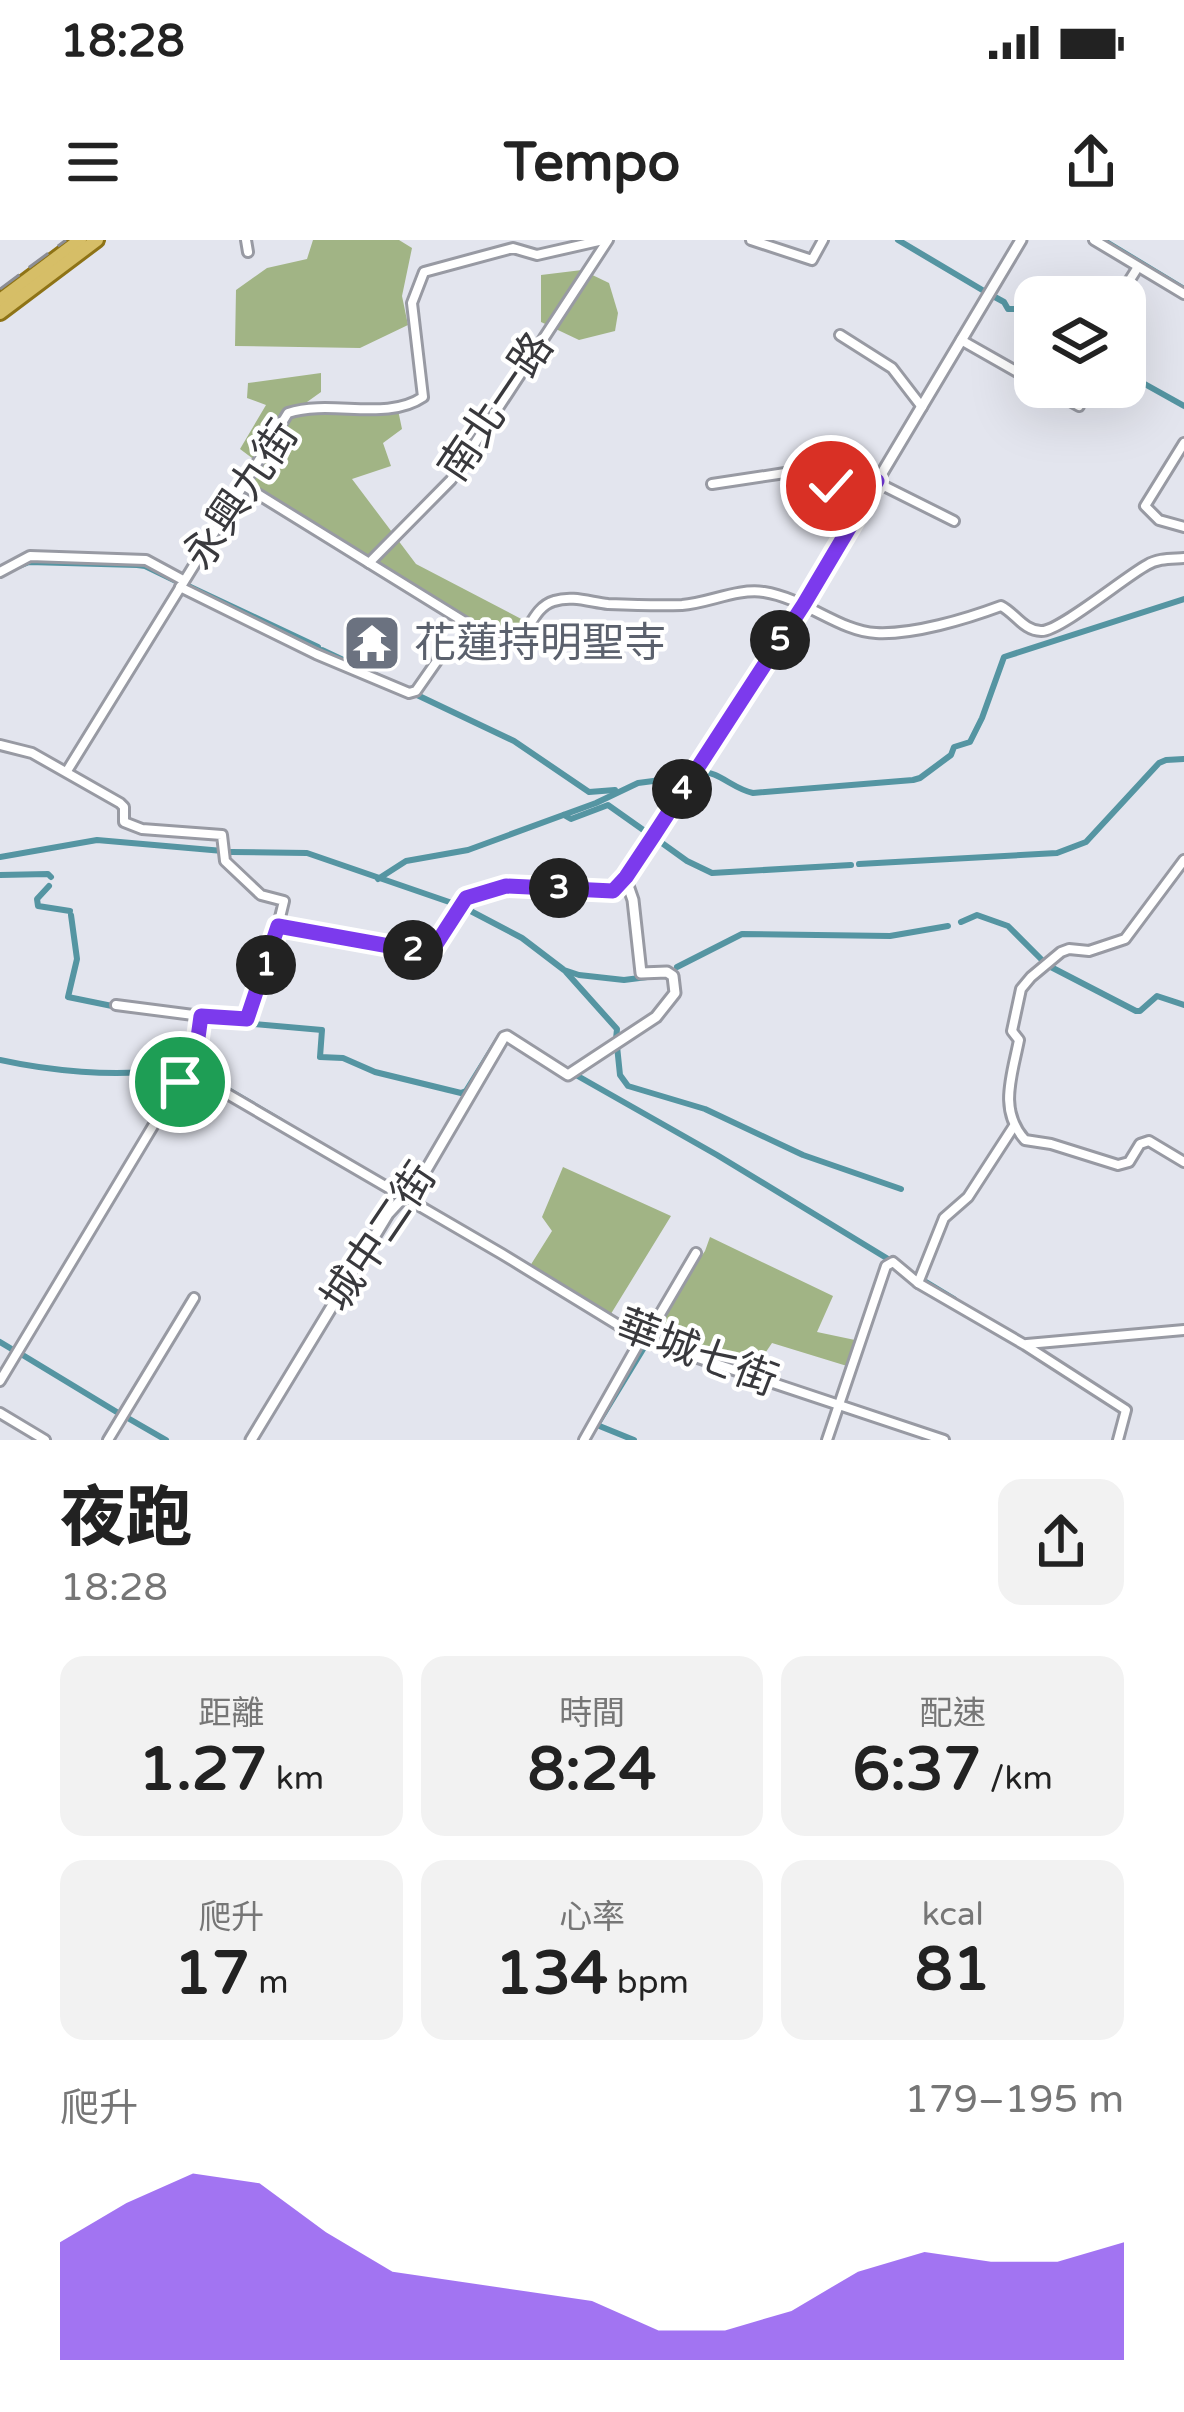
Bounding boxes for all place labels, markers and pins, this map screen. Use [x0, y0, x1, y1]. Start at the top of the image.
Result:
pin [780, 435, 882, 537]
pin: 5 [750, 610, 810, 670]
temple icon: 花蓮持明聖寺 [341, 612, 403, 674]
place label: 花蓮持明聖寺 [414, 618, 666, 669]
pin: 4 [652, 759, 712, 819]
pin: 3 [529, 858, 589, 918]
pin: 2 [383, 920, 443, 980]
pin: 1 [236, 935, 296, 995]
pin [129, 1031, 231, 1133]

